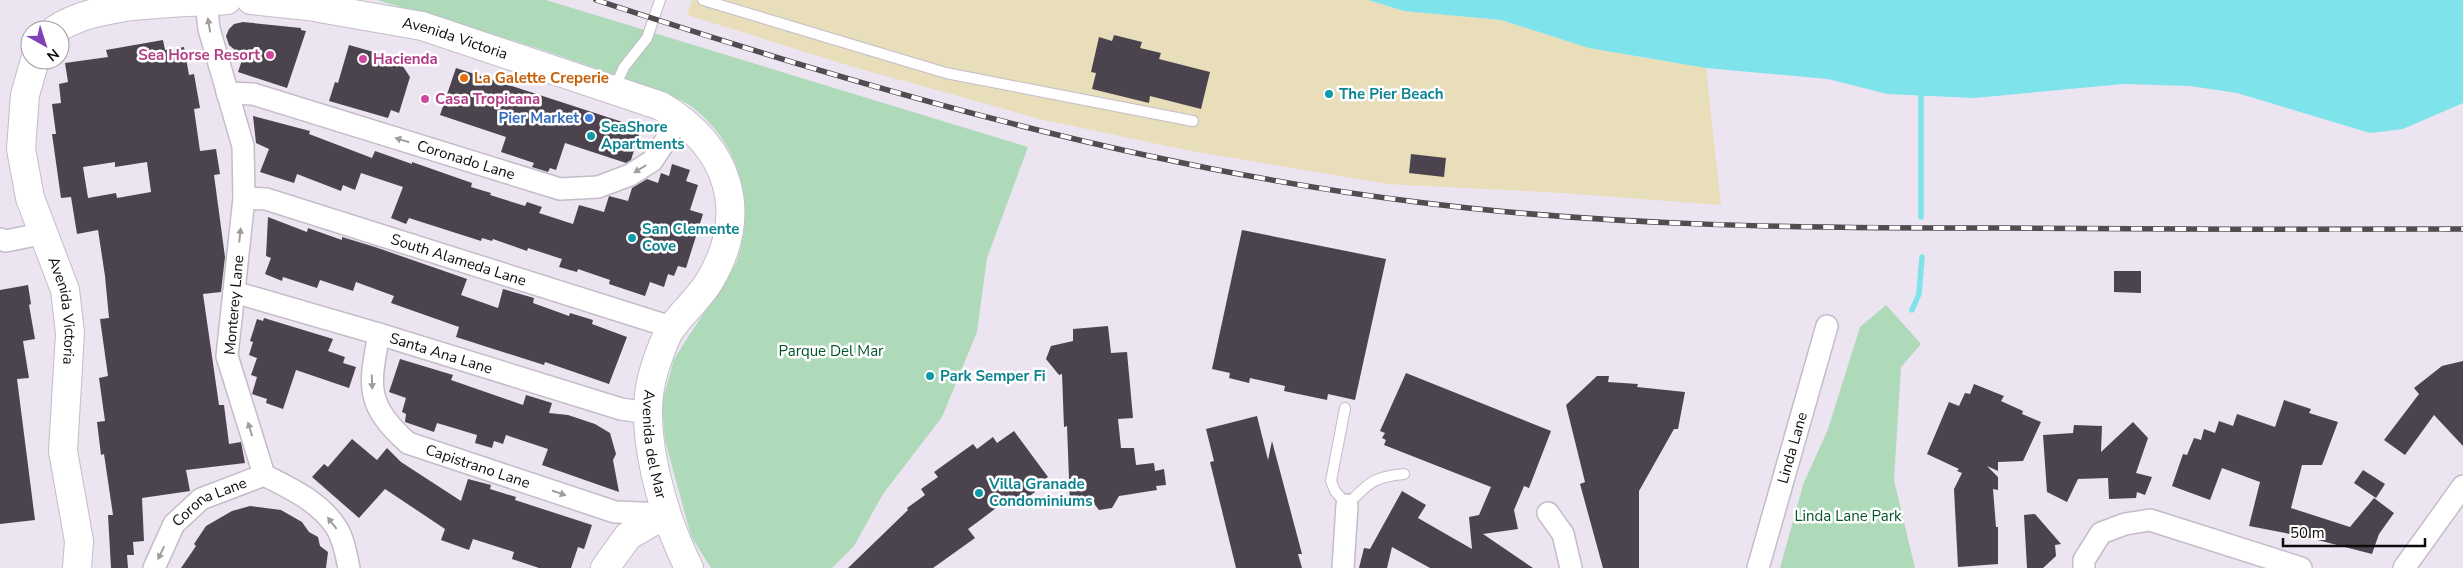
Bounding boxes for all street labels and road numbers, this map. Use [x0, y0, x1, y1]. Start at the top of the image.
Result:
street label: Avenida Victoria [401, 13, 510, 64]
street label: Coronado Lane [415, 135, 518, 184]
street label: South Alameda Lane [388, 229, 529, 291]
street label: Avenida Victoria [43, 254, 80, 365]
street label: Monterey Lane [220, 254, 248, 356]
street label: Santa Ana Lane [387, 328, 495, 379]
street label: Avenida del Mar [638, 389, 672, 502]
street label: Linda Lane [1773, 410, 1812, 486]
street label: Capistrano Lane [423, 440, 533, 493]
street label: Corona Lane [168, 473, 250, 531]

